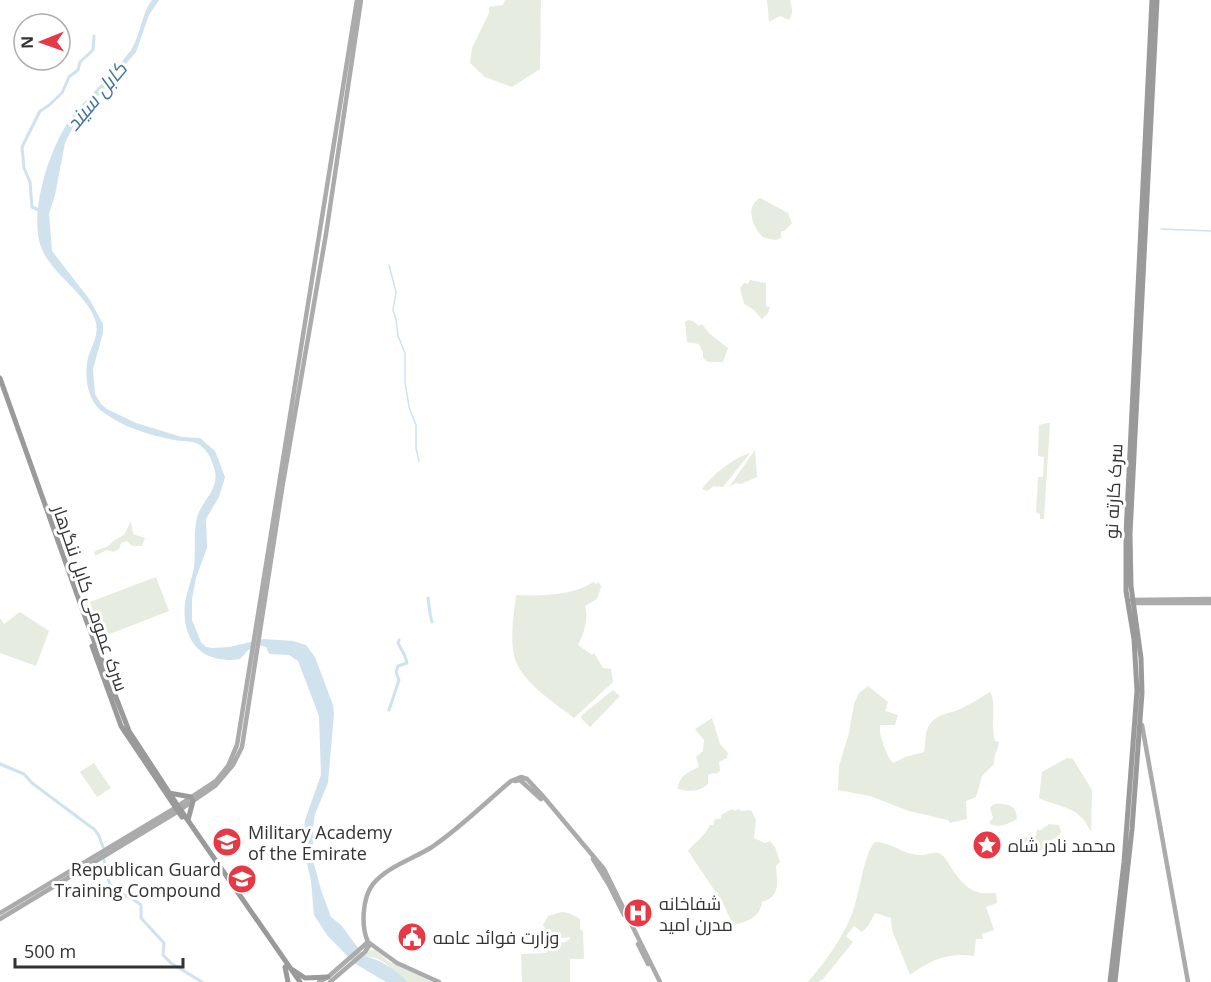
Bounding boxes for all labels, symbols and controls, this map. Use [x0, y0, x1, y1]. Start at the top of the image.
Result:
north arrow [12, 12, 72, 72]
text: N [16, 36, 38, 49]
water label: کابل سيند [59, 56, 133, 136]
street label: سرک کارته نو [1099, 443, 1127, 539]
street label: سرک عمومی کابل ننگرهار [48, 501, 134, 694]
place label: Military Academy of the Emirate [248, 820, 393, 865]
school or university icon: Military Academy of the Emirate [211, 826, 243, 858]
place icon: محمد نادر شاه [971, 829, 1003, 861]
place label: محمد نادر شاه [1008, 833, 1116, 857]
place label: Republican Guard Training Compound [54, 857, 221, 902]
school or university icon: Republican Guard Training Compound [226, 863, 258, 895]
place label: شفاخانه مدرن امید [659, 891, 733, 936]
hospital icon: شفاخانه مدرن امید [622, 897, 654, 929]
public building icon: وزارت فوائد عامه [396, 921, 428, 953]
place label: وزارت فوائد عامه [433, 925, 559, 949]
scale bar [15, 931, 183, 969]
text: 500 m [24, 939, 76, 963]

